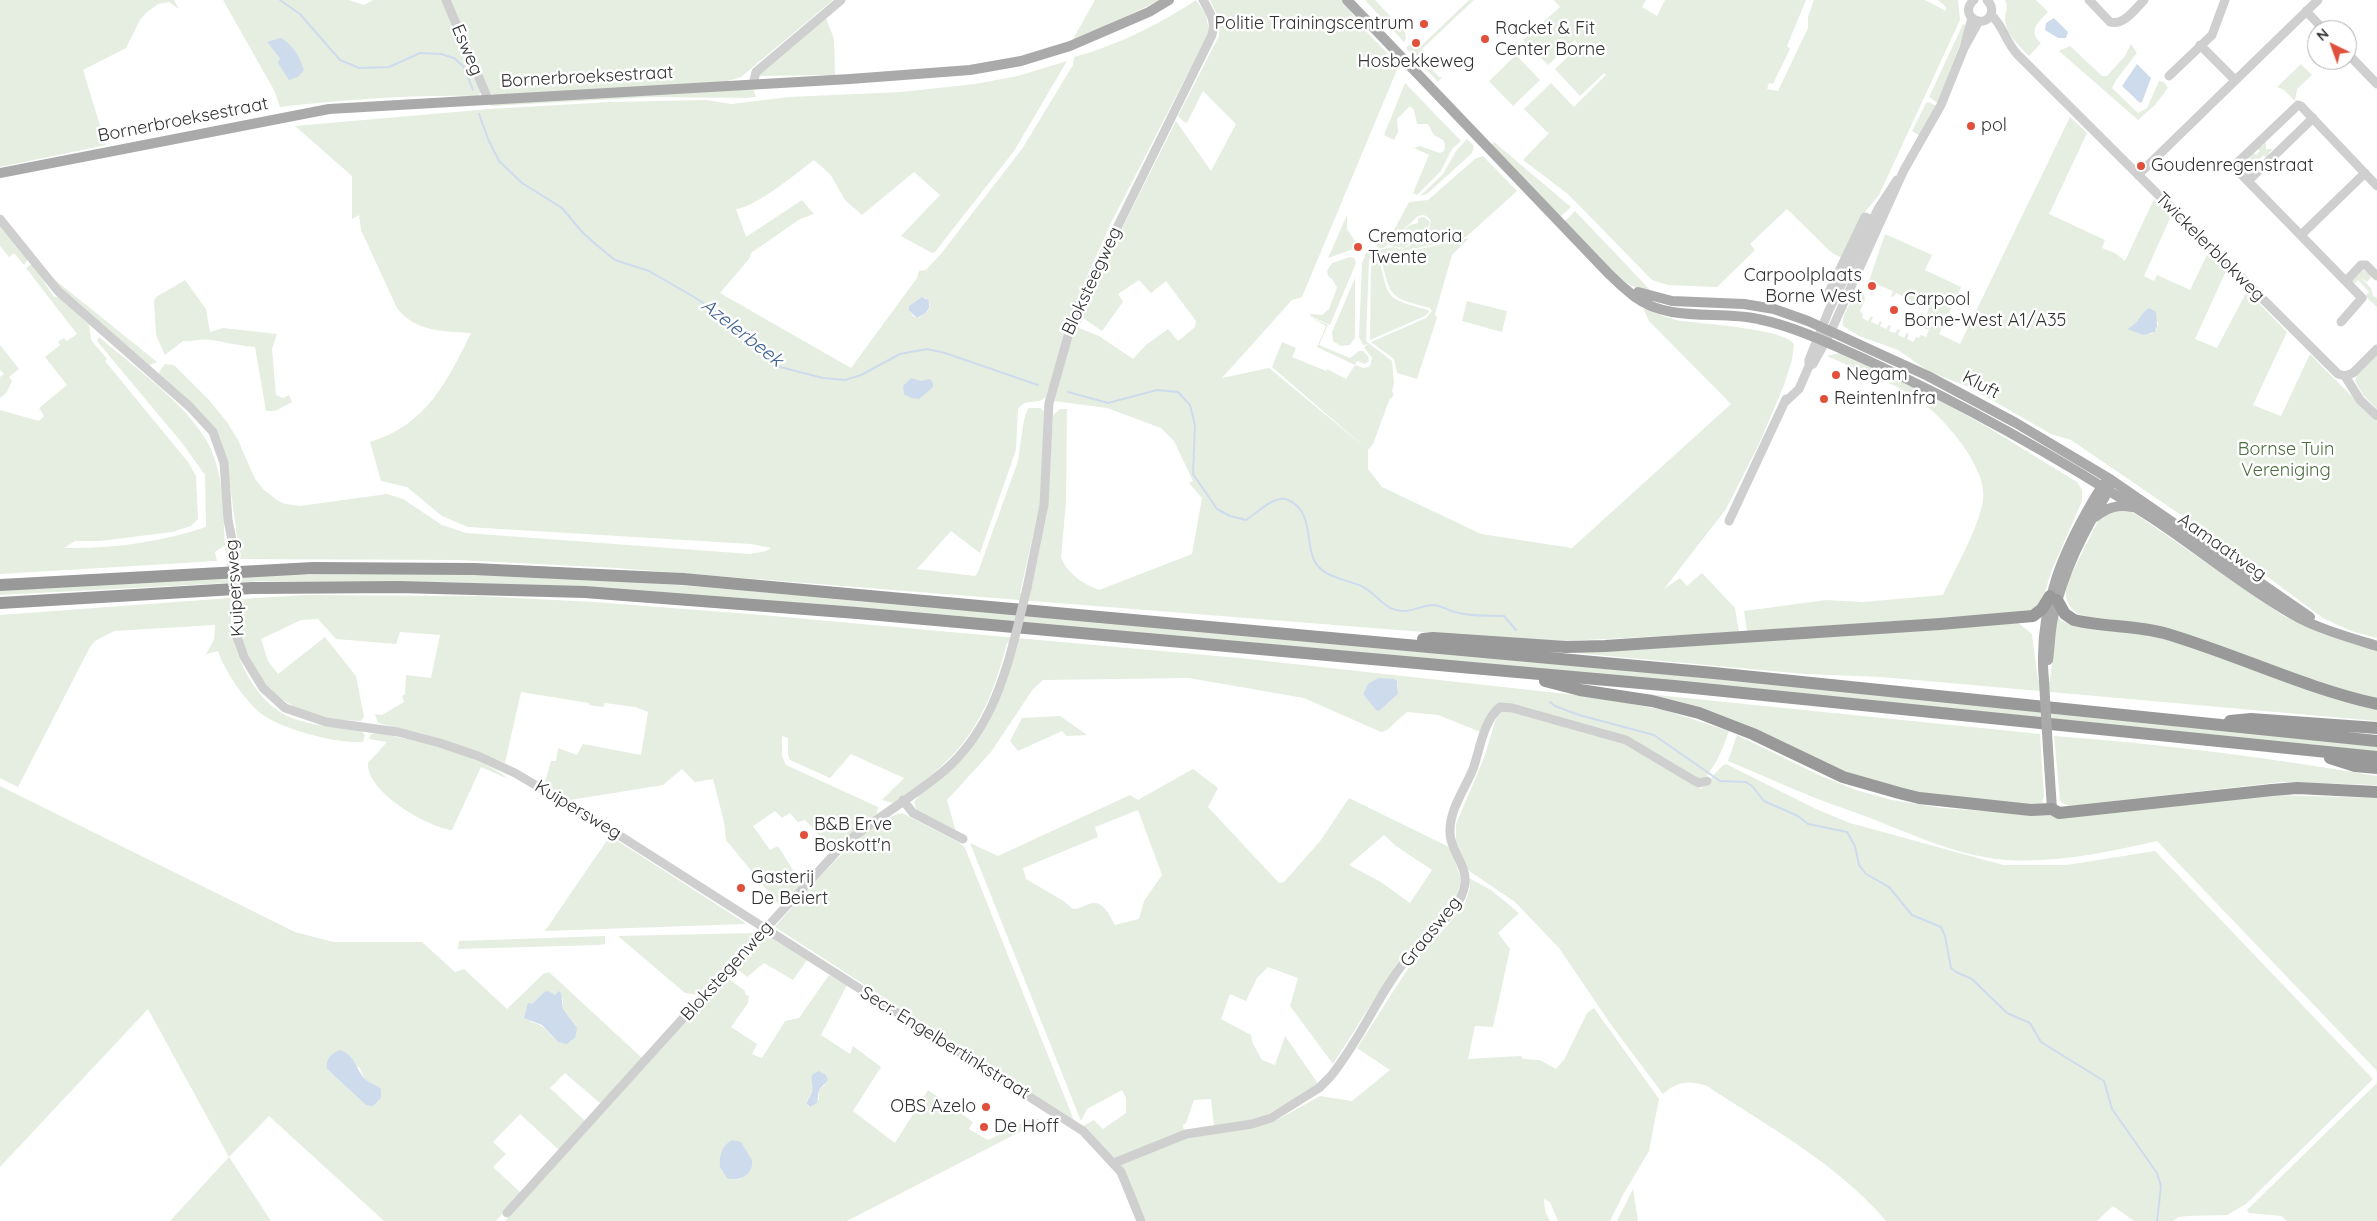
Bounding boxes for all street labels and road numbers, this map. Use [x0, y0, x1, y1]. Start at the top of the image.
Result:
street label: Esweg [447, 21, 487, 79]
street label: Bornerbroeksestraat [500, 62, 674, 92]
street label: Bornerbroeksestraat [96, 93, 270, 147]
street label: Twickelerblokweg [2151, 188, 2269, 306]
street label: Bloksteegweg [1058, 223, 1126, 339]
street label: Kluft [1959, 366, 2003, 404]
street label: Aamaatweg [2174, 509, 2270, 585]
street label: Kuipersweg [221, 539, 249, 637]
street label: Kuipersweg [531, 776, 625, 844]
street label: Graasweg [1396, 892, 1466, 972]
street label: Blokstegenweg [677, 917, 777, 1025]
street label: Secr. Engelbertinkstraat [856, 982, 1034, 1104]

